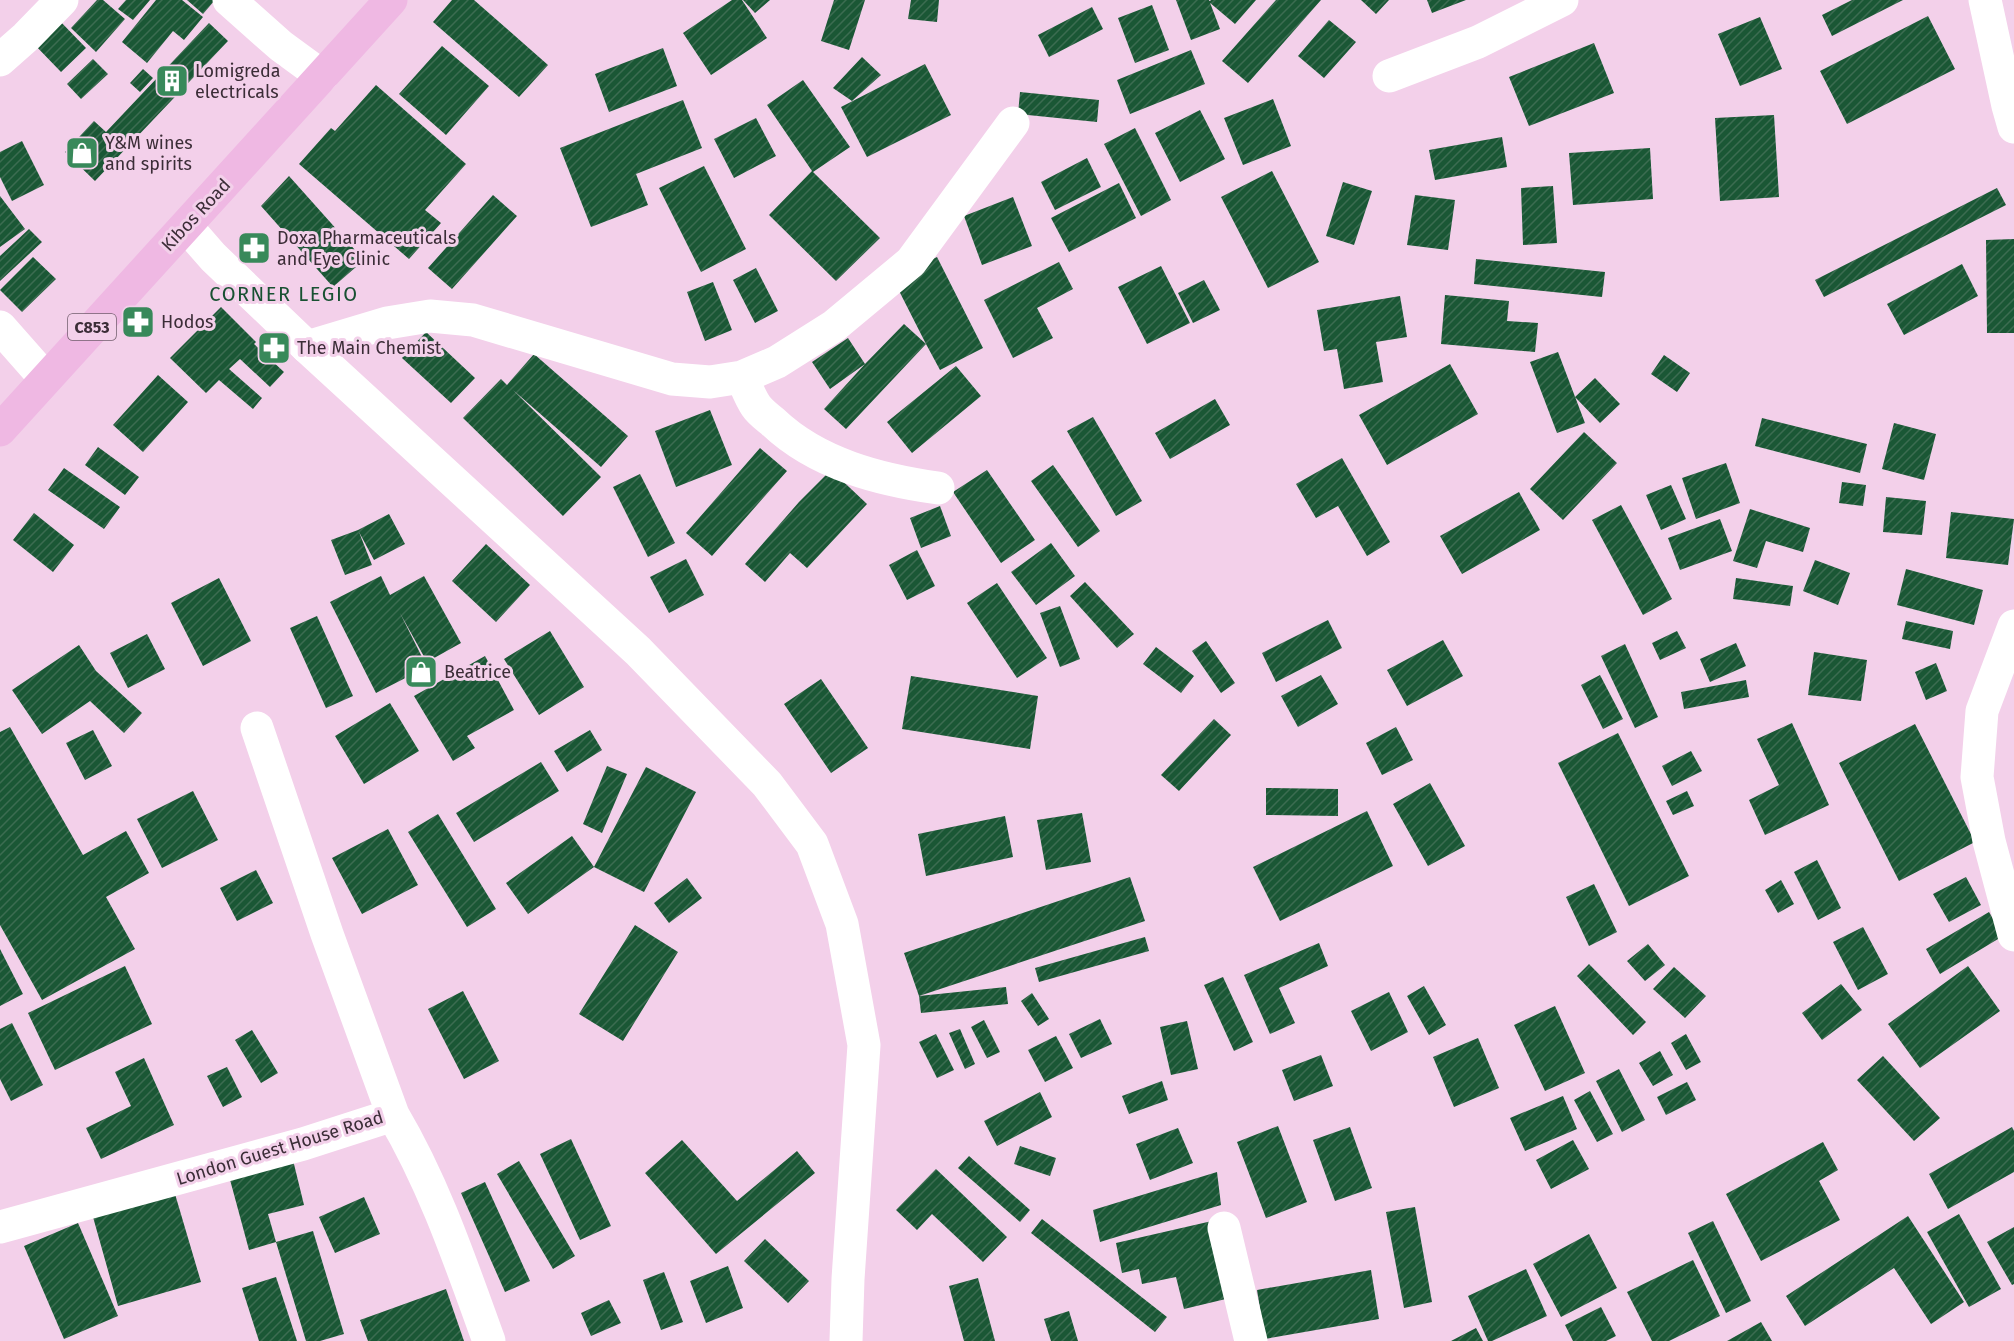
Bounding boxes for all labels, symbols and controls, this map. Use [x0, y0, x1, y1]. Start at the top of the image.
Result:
place label: Lomigreda electricals [195, 60, 281, 103]
building icon: Lomigreda electricals [154, 63, 190, 99]
place label: Y&M wines and spirits [105, 132, 193, 175]
shop icon: Y&M wines and spirits [64, 135, 100, 171]
street label: Kibos Road [157, 174, 235, 256]
place label: Doxa Pharmaceuticals and Eye Clinic [277, 227, 456, 270]
pharmacy icon: Doxa Pharmaceuticals and Eye Clinic [236, 230, 272, 266]
district label: CORNER LEGIO [209, 282, 359, 306]
pharmacy icon: Hodos [120, 304, 156, 340]
place label: Hodos [161, 311, 213, 333]
road number: C853 [68, 314, 116, 340]
pharmacy icon: The Main Chemist [256, 330, 292, 366]
place label: The Main Chemist [297, 337, 442, 359]
shop icon: Beatrice [403, 654, 439, 690]
place label: Beatrice [444, 661, 511, 683]
street label: London Guest House Road [174, 1106, 386, 1190]

